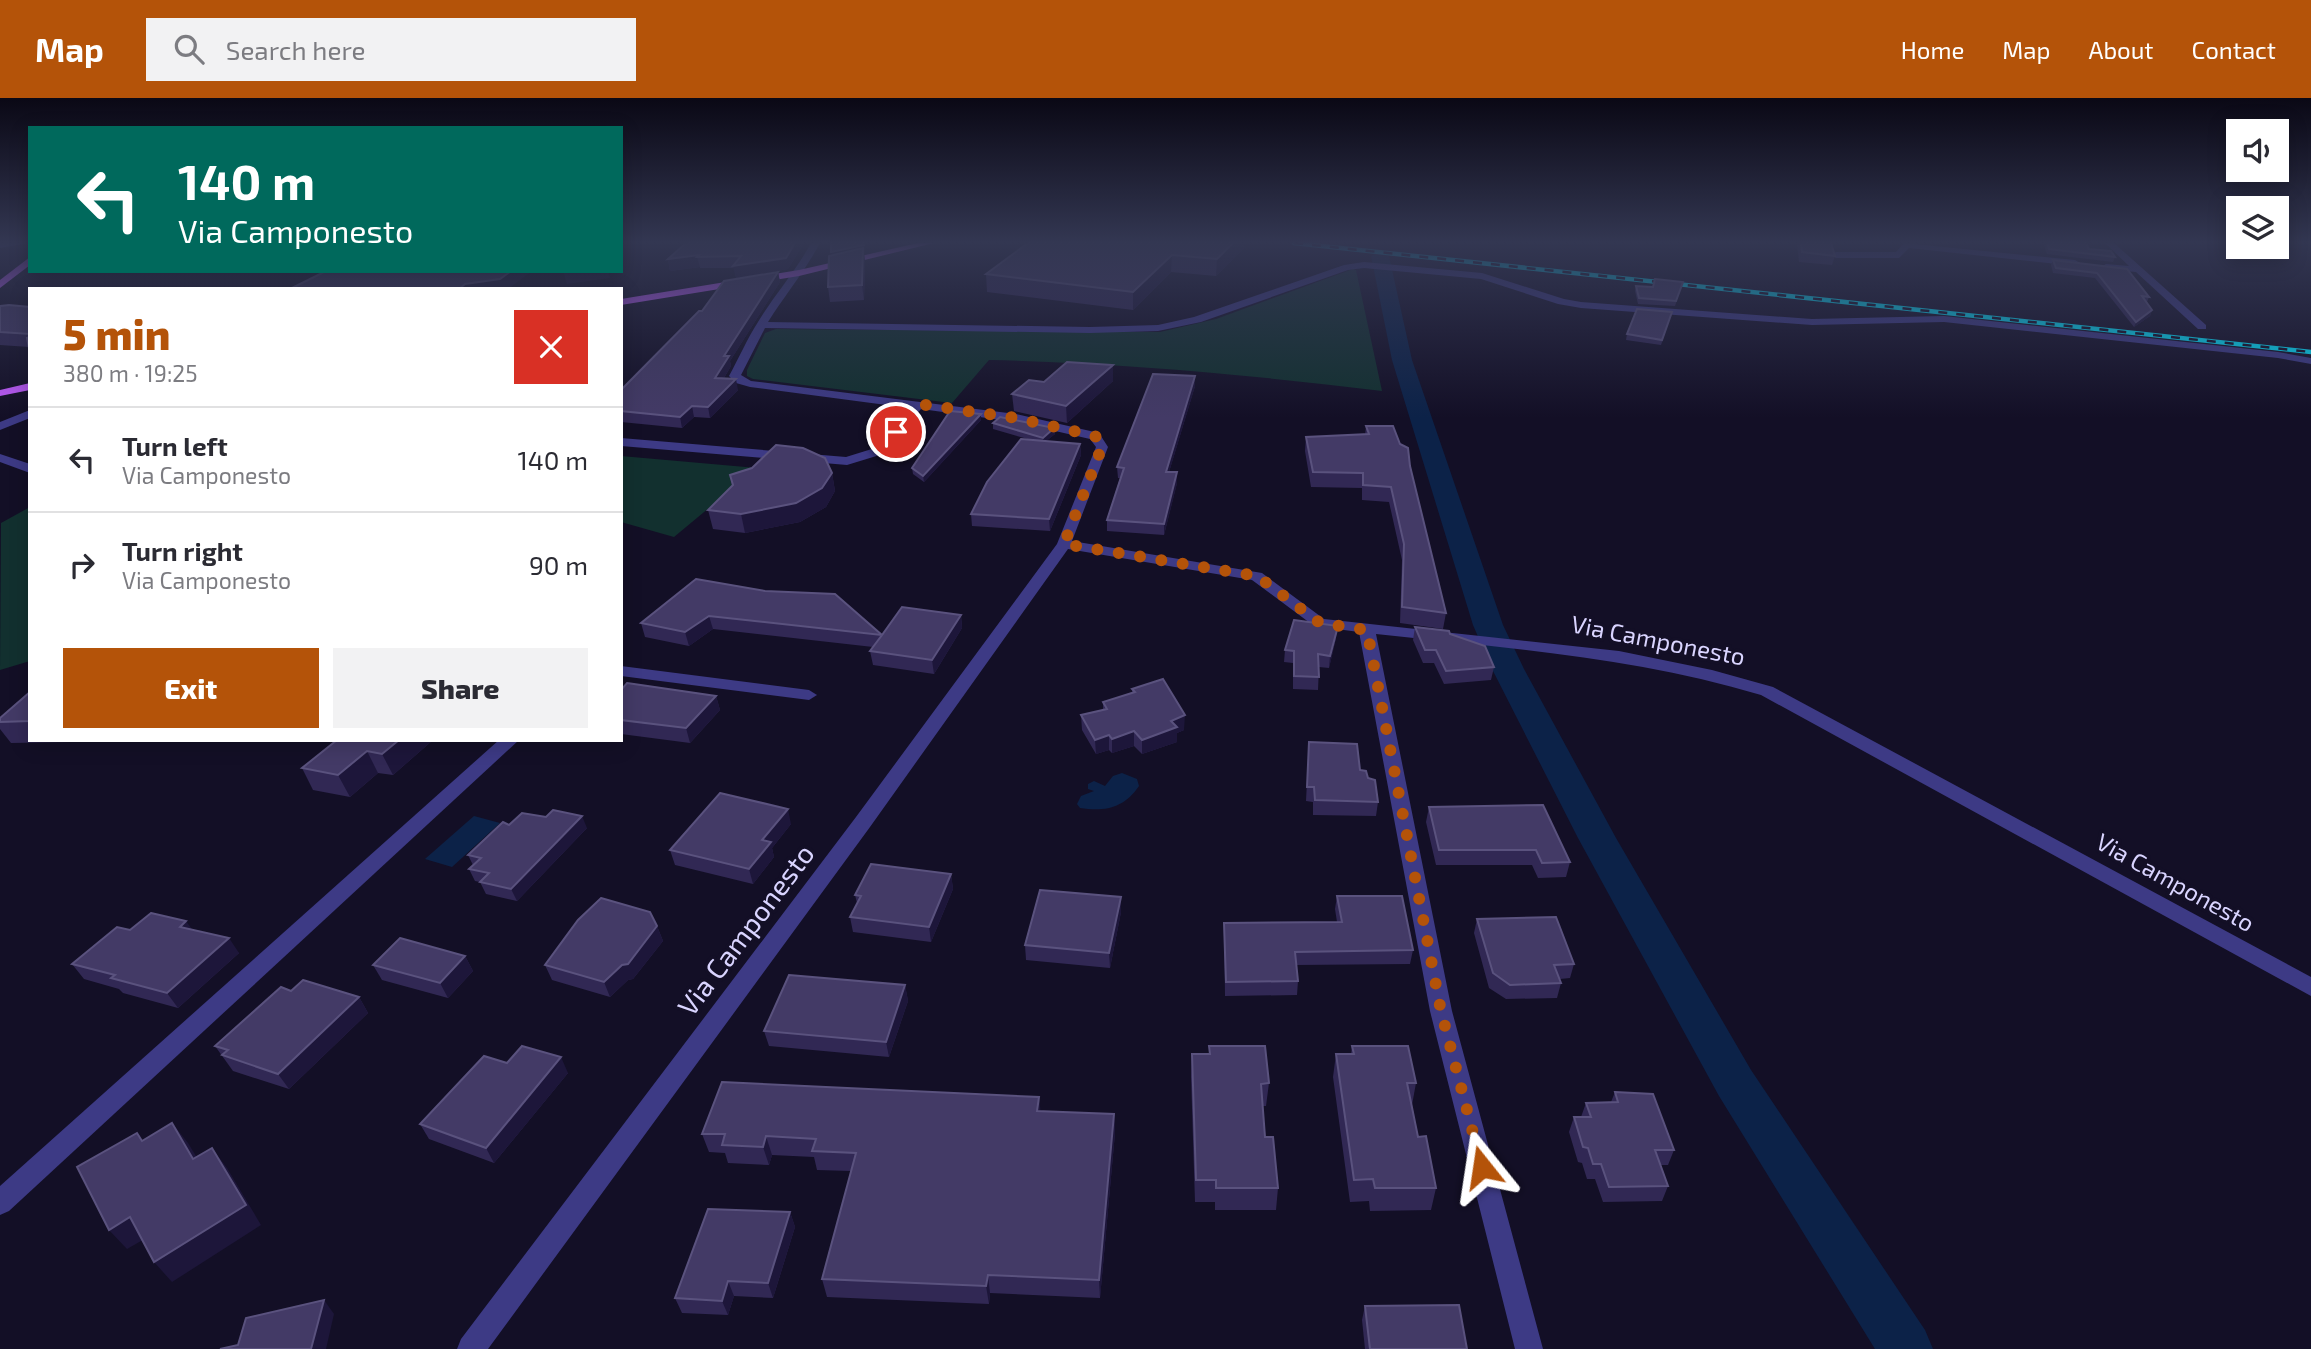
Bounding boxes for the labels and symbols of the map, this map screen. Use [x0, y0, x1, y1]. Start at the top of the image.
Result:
pin [866, 402, 926, 462]
street label: Via Camponesto [1569, 608, 1748, 671]
street label: Via Camponesto [2092, 826, 2260, 937]
street label: Via Camponesto [670, 837, 821, 1022]
position arrow [1445, 1130, 1519, 1204]

